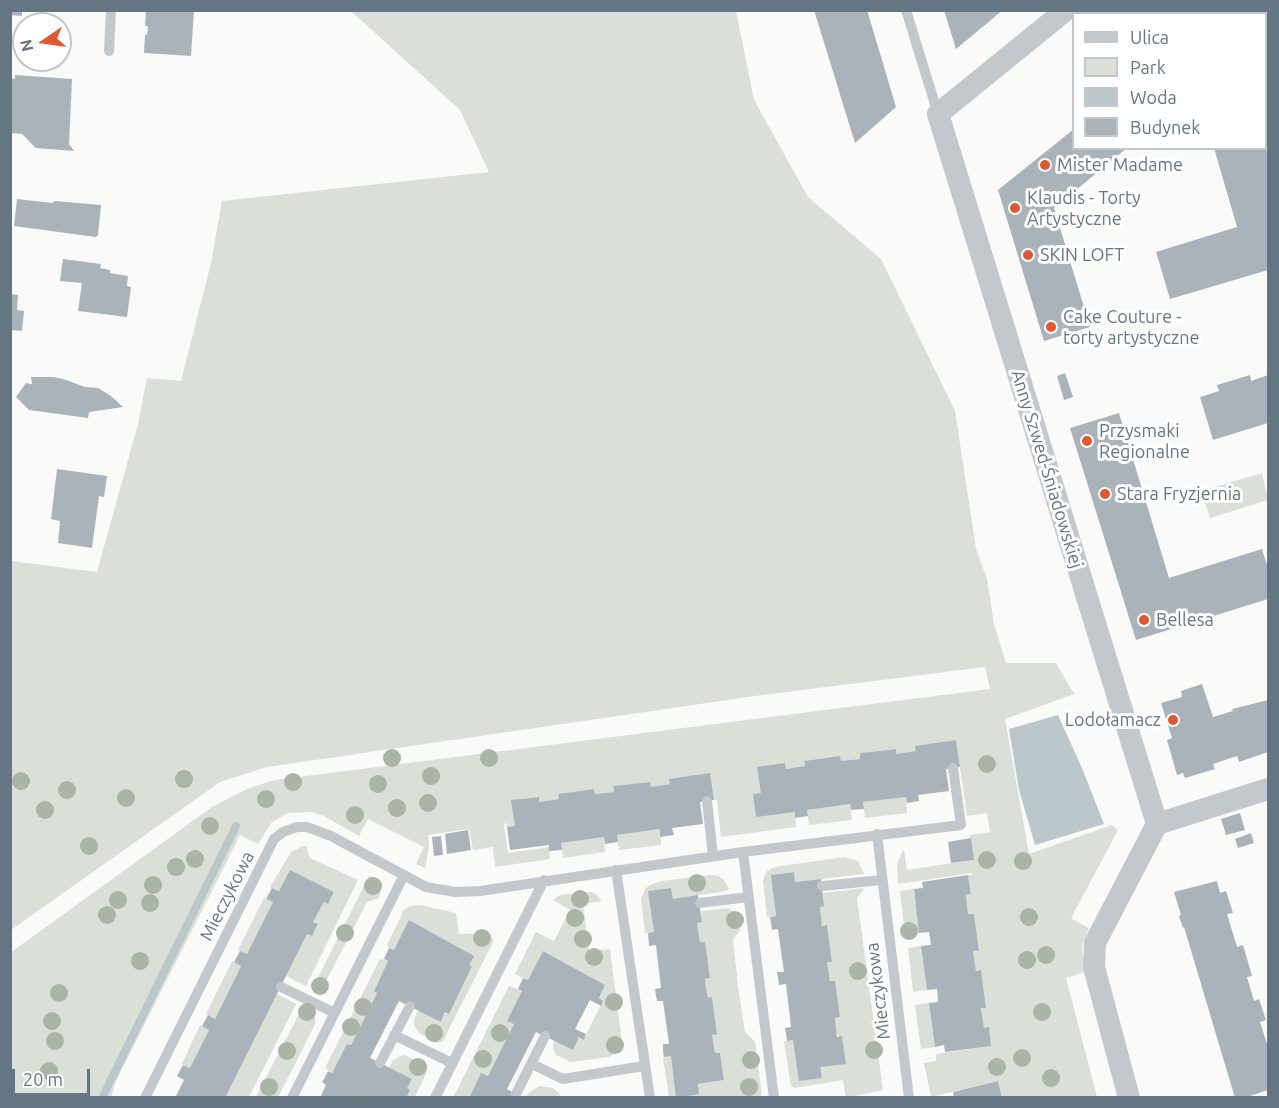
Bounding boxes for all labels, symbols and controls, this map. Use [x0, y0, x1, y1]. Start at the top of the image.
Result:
north arrow [12, 12, 72, 72]
legend [1072, 12, 1267, 150]
text: Ulica [1130, 27, 1169, 47]
text: N [16, 38, 37, 53]
text: Park [1130, 57, 1166, 77]
text: Woda [1130, 87, 1177, 107]
text: Budynek [1130, 117, 1200, 137]
place label: Mister Madame [1057, 154, 1183, 176]
marker: Mister Madame [1038, 158, 1052, 172]
place label: Klaudis - Torty Artystyczne [1027, 187, 1141, 230]
marker: Klaudis - Torty Artystyczne [1008, 201, 1022, 215]
place label: SKIN LOFT [1040, 244, 1124, 266]
marker: SKIN LOFT [1021, 248, 1035, 262]
place label: Cake Couture - torty artystyczne [1063, 306, 1200, 348]
marker: Cake Couture - torty artystyczne [1044, 320, 1058, 334]
street label: Anny Szwed-Śniadowskiej [1007, 367, 1087, 571]
place label: Przysmaki Regionalne [1099, 420, 1190, 462]
marker: Przysmaki Regionalne [1080, 434, 1094, 448]
place label: Stara Fryzjernia [1117, 483, 1241, 505]
marker: Stara Fryzjernia [1098, 487, 1112, 501]
place label: Bellesa [1156, 609, 1214, 631]
marker: Bellesa [1137, 613, 1151, 627]
place label: Lodołamacz [1065, 709, 1161, 731]
marker: Lodołamacz [1166, 713, 1180, 727]
street label: Mieczykowa [195, 848, 259, 944]
street label: Mieczykowa [861, 941, 895, 1041]
scale bar [15, 1057, 93, 1095]
text: 20 m [23, 1069, 63, 1089]

